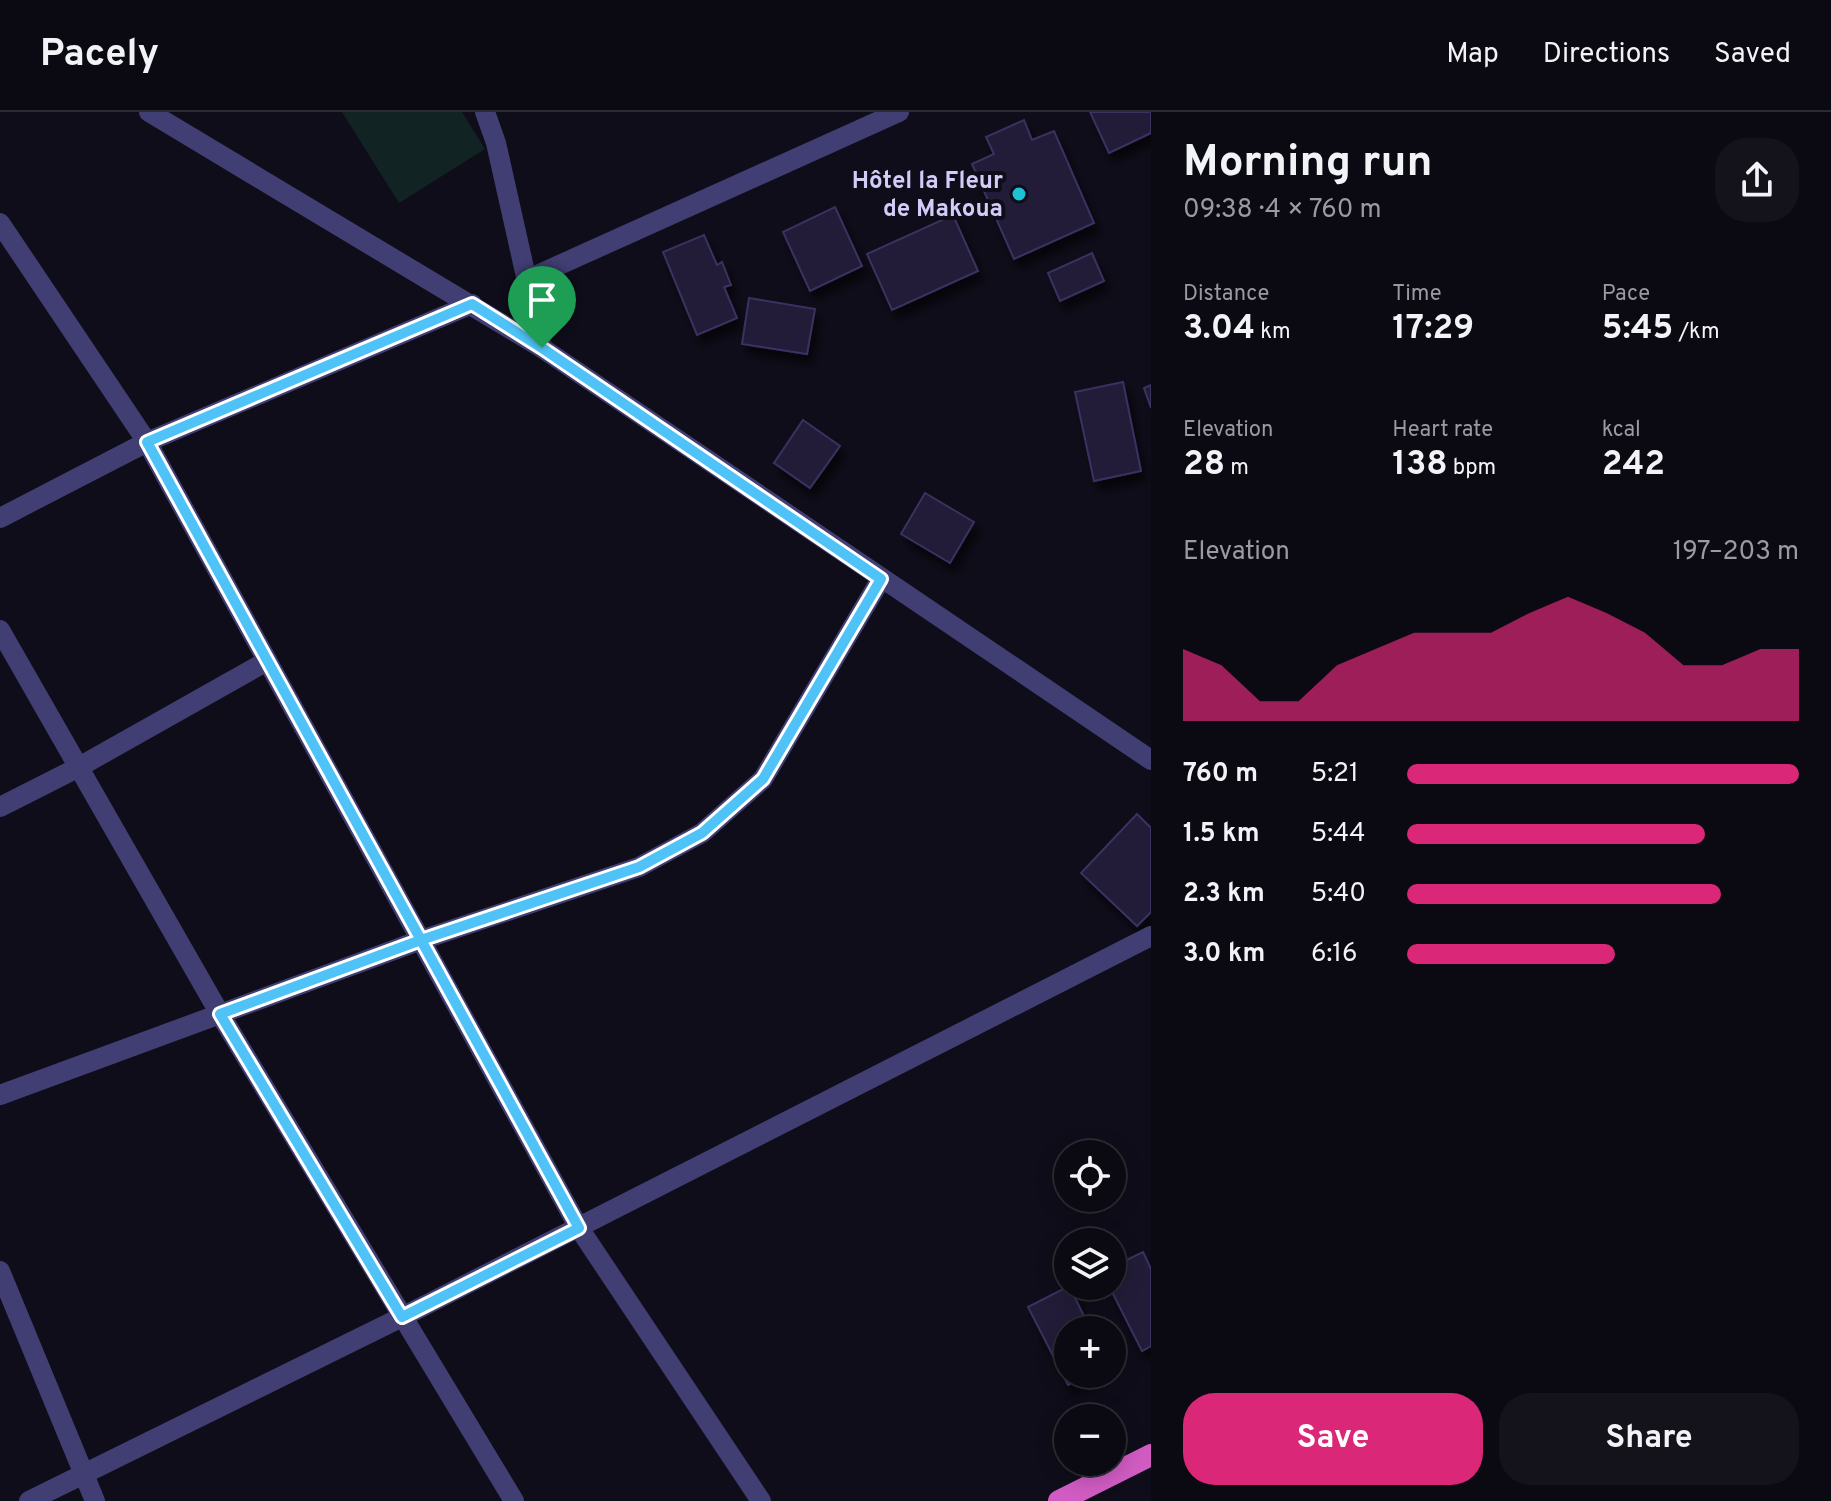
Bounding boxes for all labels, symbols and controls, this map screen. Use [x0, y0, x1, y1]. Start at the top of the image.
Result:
text: Pacely [40, 31, 159, 80]
text: Map [1446, 37, 1499, 73]
text: Directions [1543, 37, 1670, 73]
text: Saved [1714, 37, 1791, 73]
text: Morning run [1183, 136, 1433, 192]
button: share [1715, 138, 1799, 222]
place label: Hôtel la Fleur de Makoua [852, 167, 1003, 225]
marker: Hôtel la Fleur de Makoua [1010, 185, 1028, 203]
text: 09:38 · 4 × 760 m [1183, 194, 1382, 227]
pin [508, 266, 576, 348]
icon: arrive [520, 278, 564, 322]
text: Distance [1183, 281, 1269, 308]
text: Time [1392, 281, 1442, 308]
text: Pace [1602, 281, 1650, 308]
text: 3.04 [1183, 308, 1255, 351]
text: 17:29 [1392, 308, 1474, 351]
text: 5:45 [1602, 308, 1673, 351]
text: km [1255, 319, 1291, 346]
text: /km [1673, 319, 1720, 346]
text: Elevation [1183, 417, 1273, 444]
text: Heart rate [1392, 417, 1493, 444]
text: kcal [1602, 417, 1641, 444]
text: 28 [1183, 444, 1225, 487]
text: 138 [1392, 444, 1448, 487]
text: 242 [1602, 444, 1665, 487]
text: m [1225, 455, 1249, 482]
text: bpm [1448, 455, 1496, 482]
text: Elevation [1183, 536, 1290, 569]
text: 197–203 m [1673, 536, 1799, 569]
text: 760 m [1183, 758, 1258, 791]
text: 5:21 [1311, 758, 1359, 791]
text: 1.5 km [1183, 818, 1260, 851]
text: 5:44 [1311, 818, 1365, 851]
text: 2.3 km [1183, 878, 1265, 911]
text: 5:40 [1311, 878, 1366, 911]
text: 3.0 km [1183, 938, 1265, 971]
text: 6:16 [1311, 938, 1358, 971]
map controls [1054, 1140, 1126, 1476]
button: locate [1054, 1140, 1126, 1212]
button: layers [1054, 1228, 1126, 1300]
button: + [1054, 1316, 1126, 1388]
button: Save [1183, 1393, 1483, 1485]
button: Share [1499, 1393, 1799, 1485]
button: − [1054, 1404, 1126, 1476]

